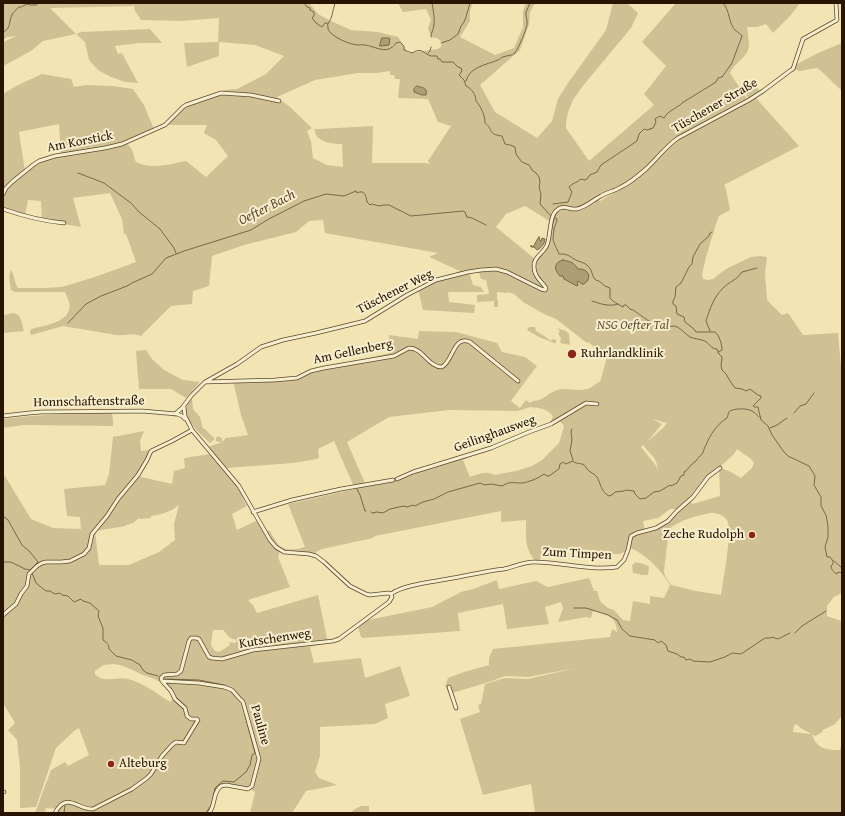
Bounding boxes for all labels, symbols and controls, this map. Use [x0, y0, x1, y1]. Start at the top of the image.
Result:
street label: Tüschener Straße [669, 75, 761, 137]
street label: Am Korstick [46, 128, 114, 156]
water label: Oefter Bach [236, 187, 298, 229]
street label: Tüschener Weg [354, 266, 436, 318]
park label: NSG Oefter Tal [597, 318, 669, 334]
street label: Am Gellenberg [312, 336, 394, 368]
place label: Ruhrlandklinik [581, 346, 664, 362]
marker: Ruhrlandklinik [566, 348, 578, 360]
street label: Honnschaftenstraße [33, 393, 145, 411]
street label: Geilinghausweg [452, 412, 538, 456]
place label: Zeche Rudolph [663, 527, 744, 543]
marker: Zeche Rudolph [747, 530, 757, 540]
street label: Zum Timpen [542, 544, 612, 564]
street label: Kutschenweg [238, 626, 312, 652]
street label: Pauline [247, 703, 273, 747]
place label: Alteburg [119, 756, 167, 772]
marker: Alteburg [106, 759, 116, 769]

